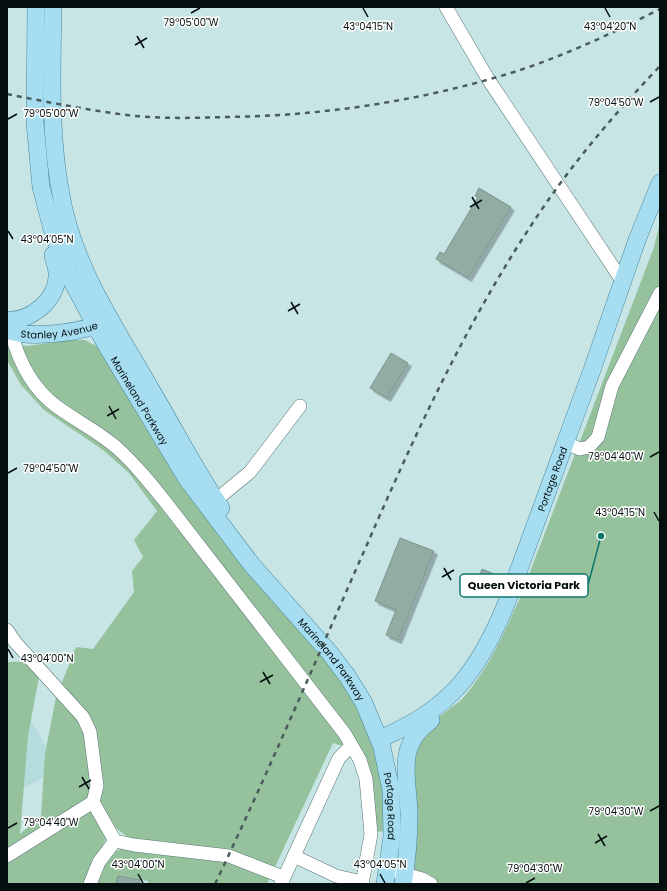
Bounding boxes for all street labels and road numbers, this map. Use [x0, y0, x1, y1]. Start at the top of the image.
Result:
street label: Stanley Avenue [20, 318, 100, 342]
street label: Marineland Parkway [107, 354, 172, 448]
street label: Portage Road [534, 445, 571, 514]
street label: Marineland Parkway [294, 615, 368, 704]
street label: Portage Road [379, 771, 399, 841]

